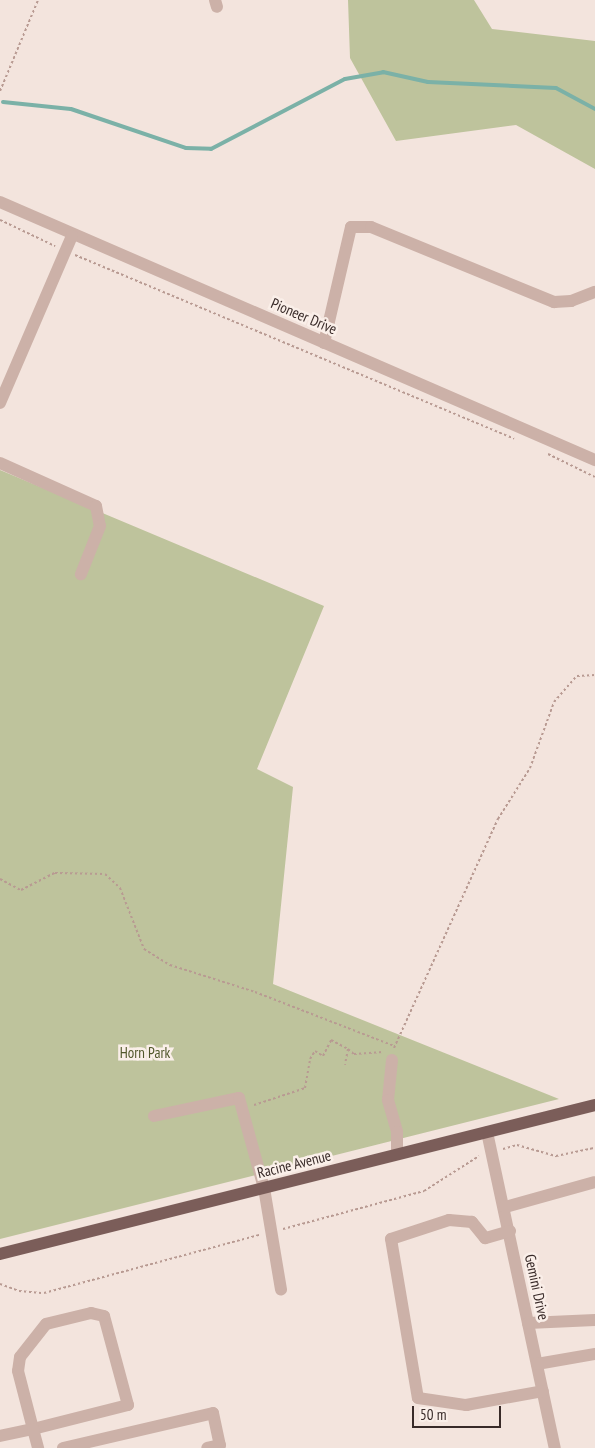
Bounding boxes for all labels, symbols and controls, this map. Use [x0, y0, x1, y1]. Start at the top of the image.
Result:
street label: Pioneer Drive [268, 294, 340, 338]
park label: Horn Park [120, 1044, 170, 1062]
street label: Racine Avenue [255, 1146, 333, 1182]
street label: Gemini Drive [521, 1252, 553, 1322]
scale bar [415, 1396, 504, 1428]
text: 50 m [420, 1405, 446, 1424]

